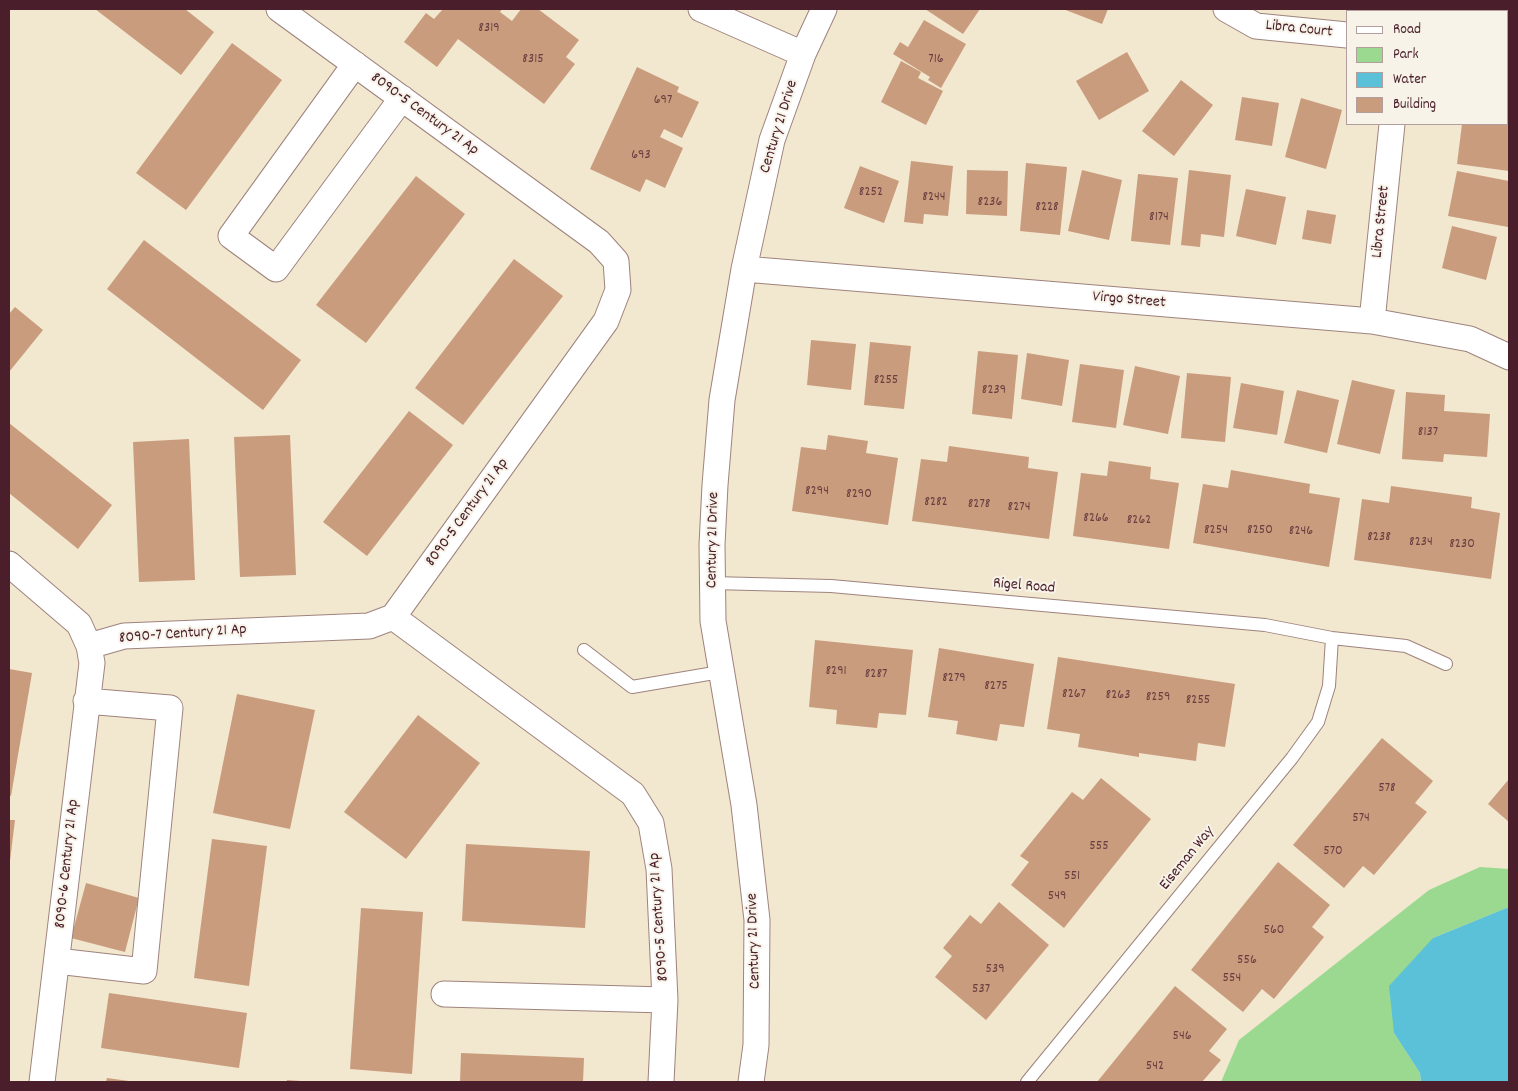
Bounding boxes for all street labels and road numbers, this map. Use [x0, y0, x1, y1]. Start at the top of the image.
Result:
street label: Libra Court [1265, 17, 1333, 43]
street label: 8090-5 Century 21 Ap [366, 69, 482, 161]
street label: Century 21 Drive [757, 78, 803, 176]
street label: Libra Street [1369, 185, 1395, 259]
street label: Virgo Street [1092, 288, 1166, 314]
street label: 8090-5 Century 21 Ap [422, 455, 514, 571]
street label: Century 21 Drive [704, 492, 724, 588]
street label: Rigel Road [992, 575, 1056, 599]
street label: 8090-7 Century 21 Ap [119, 621, 247, 649]
street label: 8090-6 Century 21 Ap [52, 799, 84, 929]
street label: Eiseman Way [1156, 823, 1220, 895]
street label: 8090-5 Century 21 Ap [646, 852, 674, 982]
street label: Century 21 Drive [744, 893, 766, 989]

